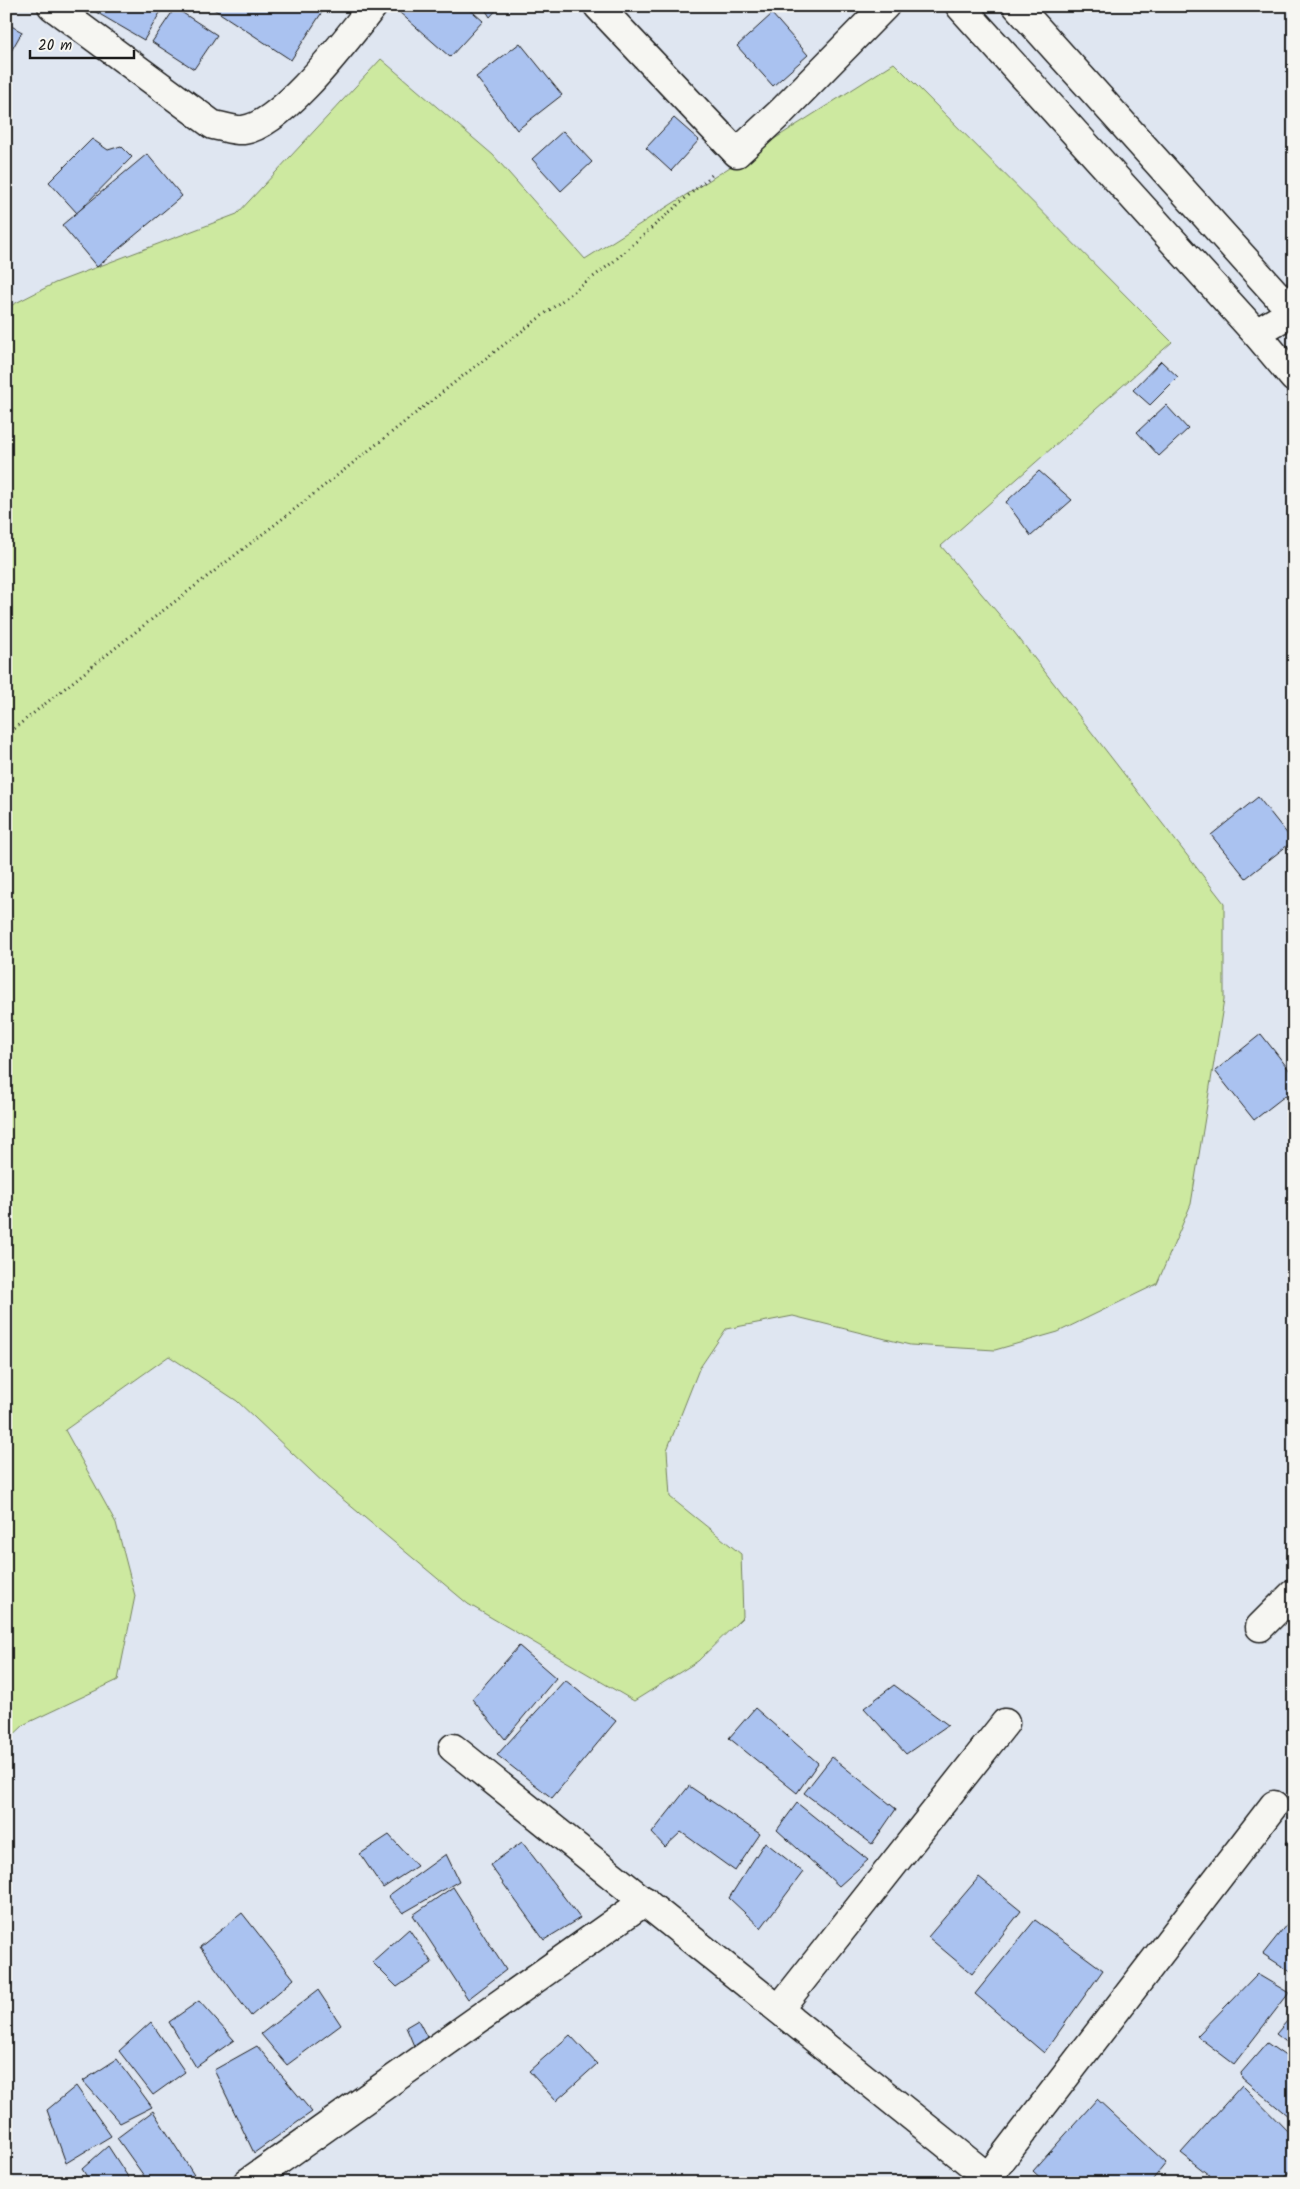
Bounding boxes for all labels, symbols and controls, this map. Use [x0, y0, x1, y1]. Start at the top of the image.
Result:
scale bar [30, 28, 134, 60]
text: 20 m [38, 34, 72, 58]

